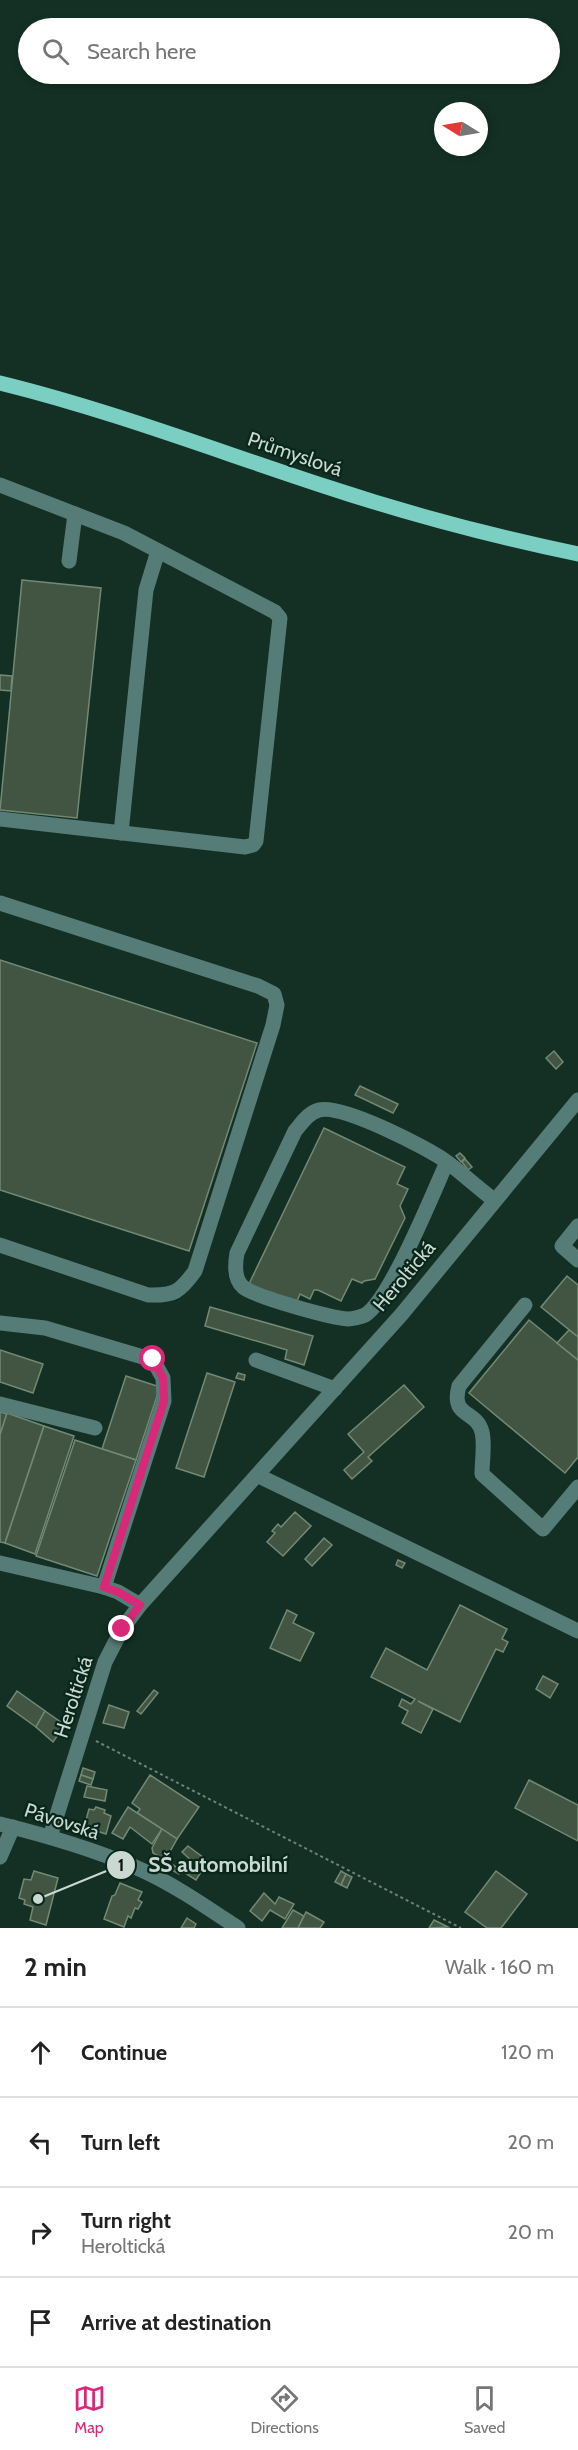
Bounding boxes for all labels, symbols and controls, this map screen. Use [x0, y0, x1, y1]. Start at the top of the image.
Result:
search box [18, 18, 560, 84]
icon: search [39, 35, 72, 68]
text: Search here [87, 38, 196, 65]
north arrow [434, 102, 488, 156]
street label: Průmyslová [245, 427, 346, 481]
street label: Heroltická [368, 1236, 441, 1316]
route start [139, 1345, 165, 1371]
route end [108, 1615, 134, 1641]
street label: Heroltická [49, 1653, 98, 1741]
street label: Pávovská [21, 1798, 103, 1844]
callout: SŠ automobilní [106, 1845, 300, 1884]
text: SŠ automobilní [148, 1852, 288, 1877]
text: 1 [118, 1854, 124, 1876]
text: 2 min [24, 1951, 87, 1983]
text: Walk · 160 m [445, 1955, 554, 1979]
icon: ahead [24, 2036, 57, 2069]
text: Continue [81, 2039, 167, 2066]
text: 120 m [501, 2040, 554, 2064]
icon: left [24, 2126, 57, 2159]
text: Turn left [81, 2129, 160, 2156]
text: 20 m [508, 2130, 554, 2154]
text: Turn right [81, 2207, 171, 2234]
icon: right [24, 2216, 57, 2249]
text: 20 m [508, 2220, 554, 2244]
text: Heroltická [81, 2234, 165, 2258]
icon: arrive [24, 2306, 57, 2339]
text: Arrive at destination [81, 2309, 271, 2336]
tab: Map [73, 2382, 106, 2437]
tab: Directions [251, 2382, 319, 2437]
tab: Saved [464, 2382, 505, 2437]

